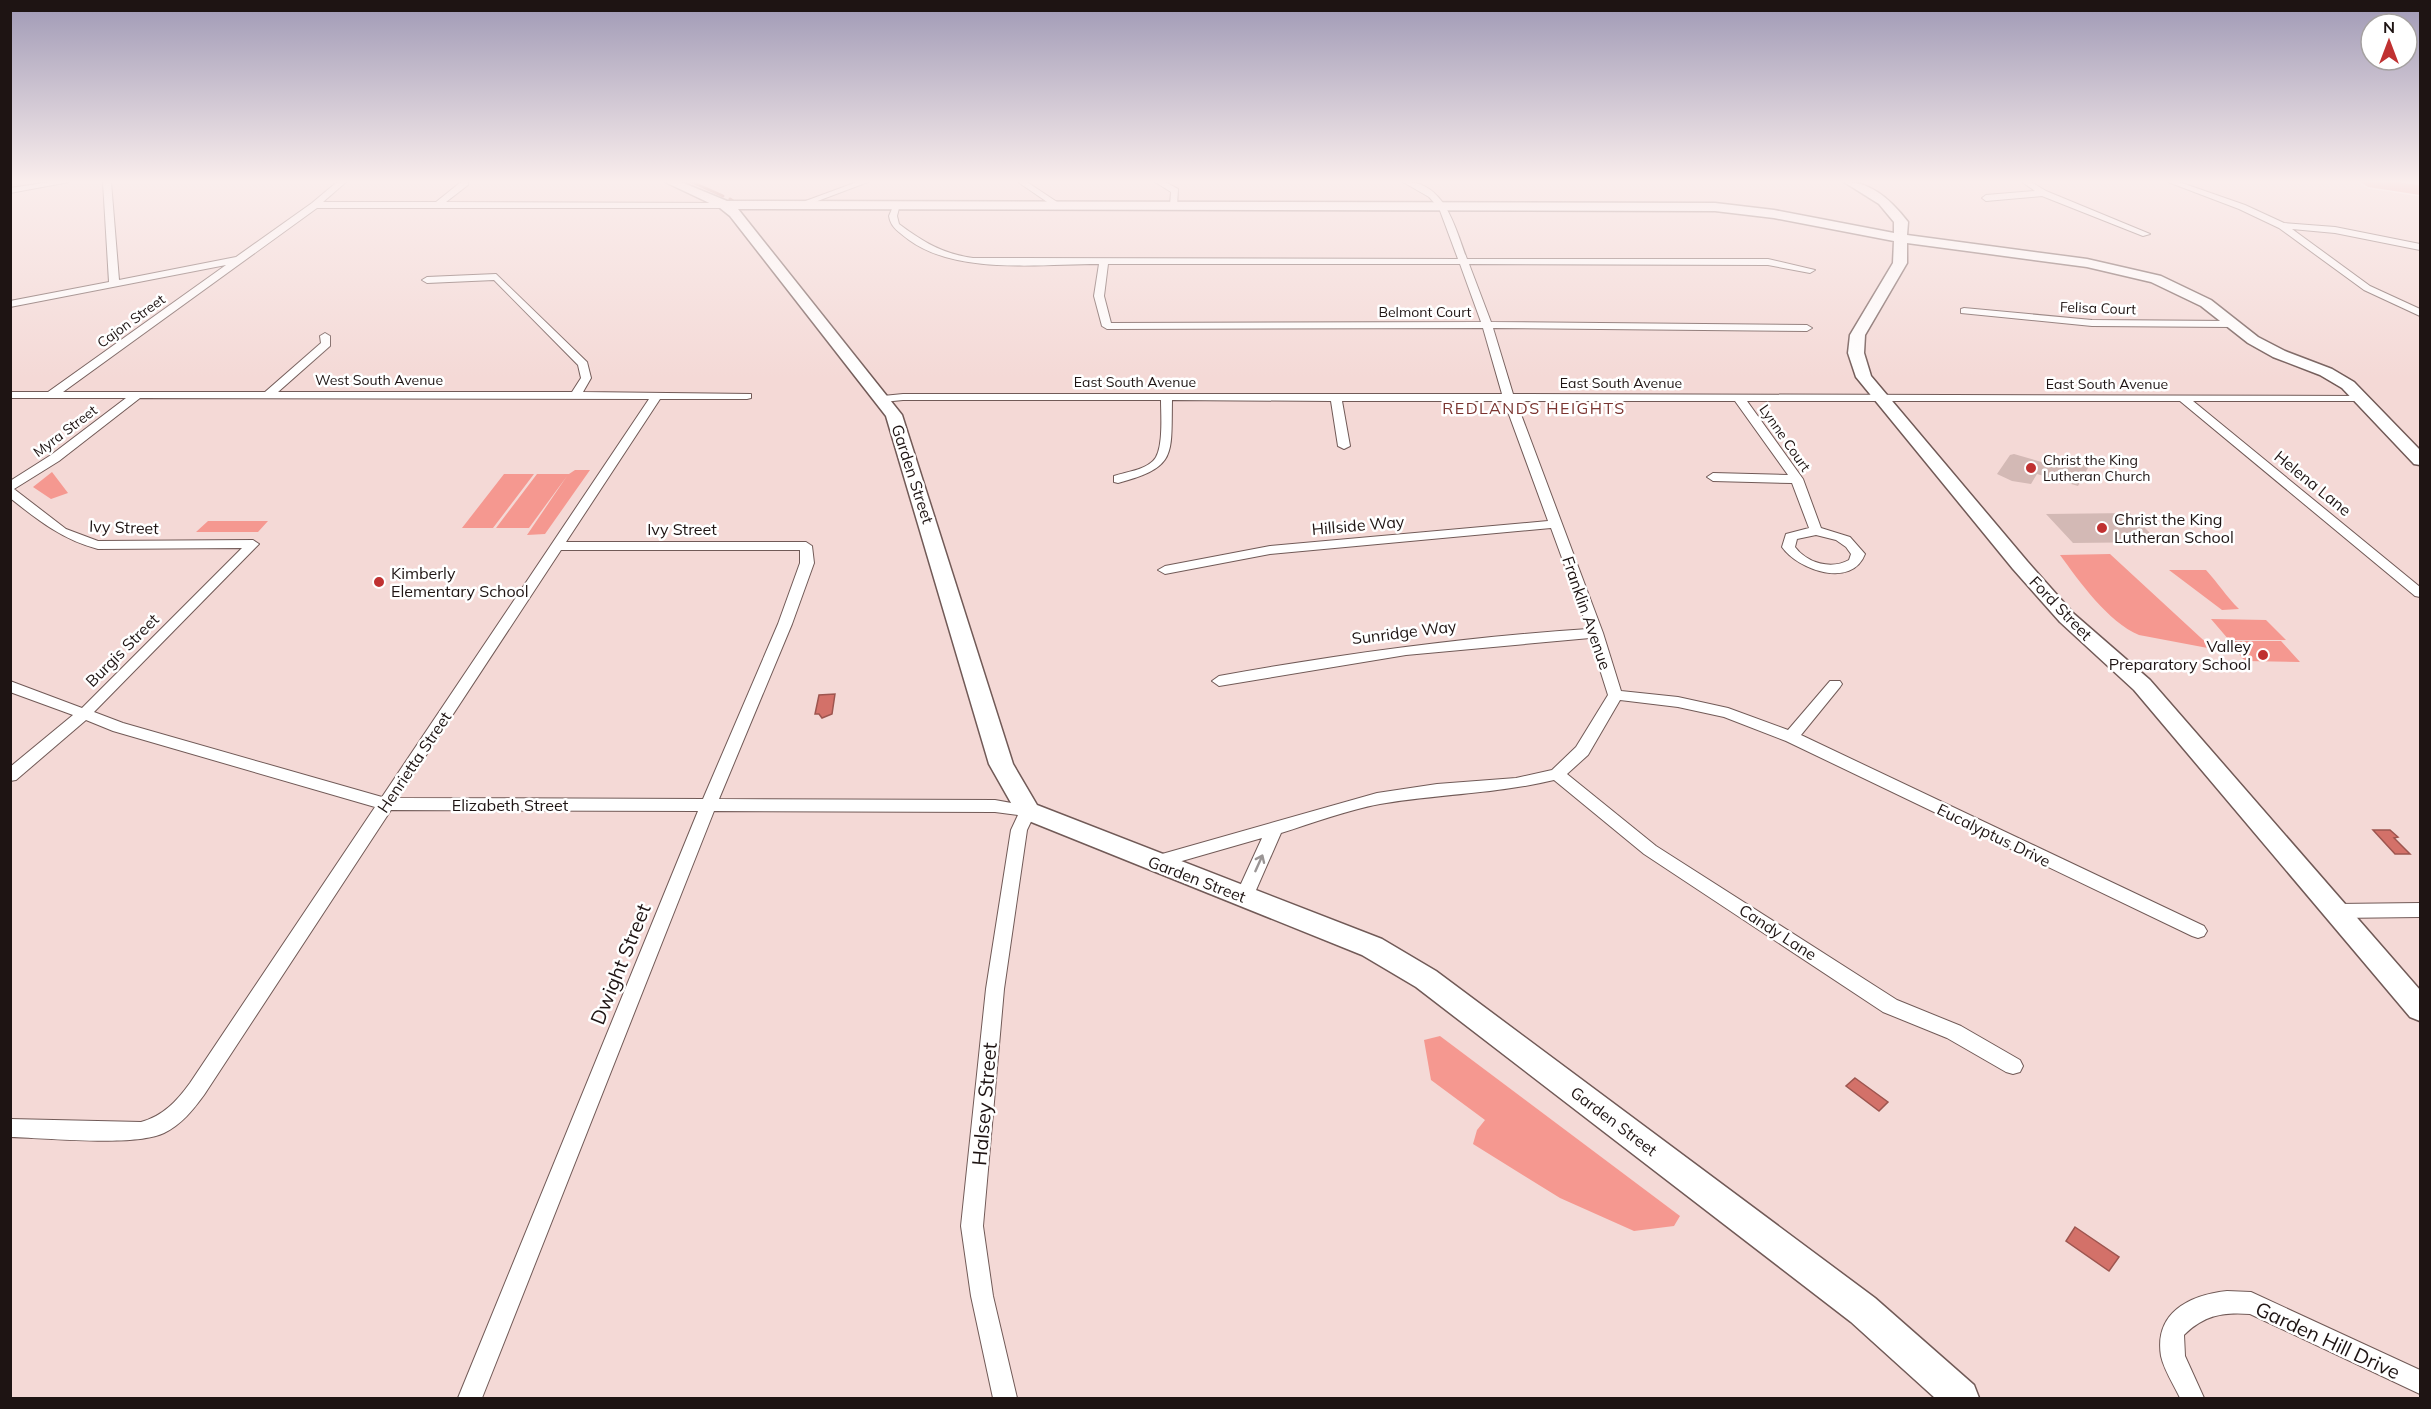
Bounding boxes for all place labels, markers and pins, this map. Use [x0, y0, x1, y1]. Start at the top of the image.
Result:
place label: Christ the King Lutheran Church [2043, 451, 2151, 485]
marker: Christ the King Lutheran Church [2024, 461, 2038, 475]
place label: Christ the King Lutheran School [2114, 509, 2234, 547]
marker: Christ the King Lutheran School [2095, 521, 2109, 535]
place label: Kimberly Elementary School [391, 563, 529, 601]
marker: Kimberly Elementary School [372, 575, 386, 589]
place label: Valley Preparatory School [2109, 636, 2251, 674]
marker: Valley Preparatory School [2256, 648, 2270, 662]

